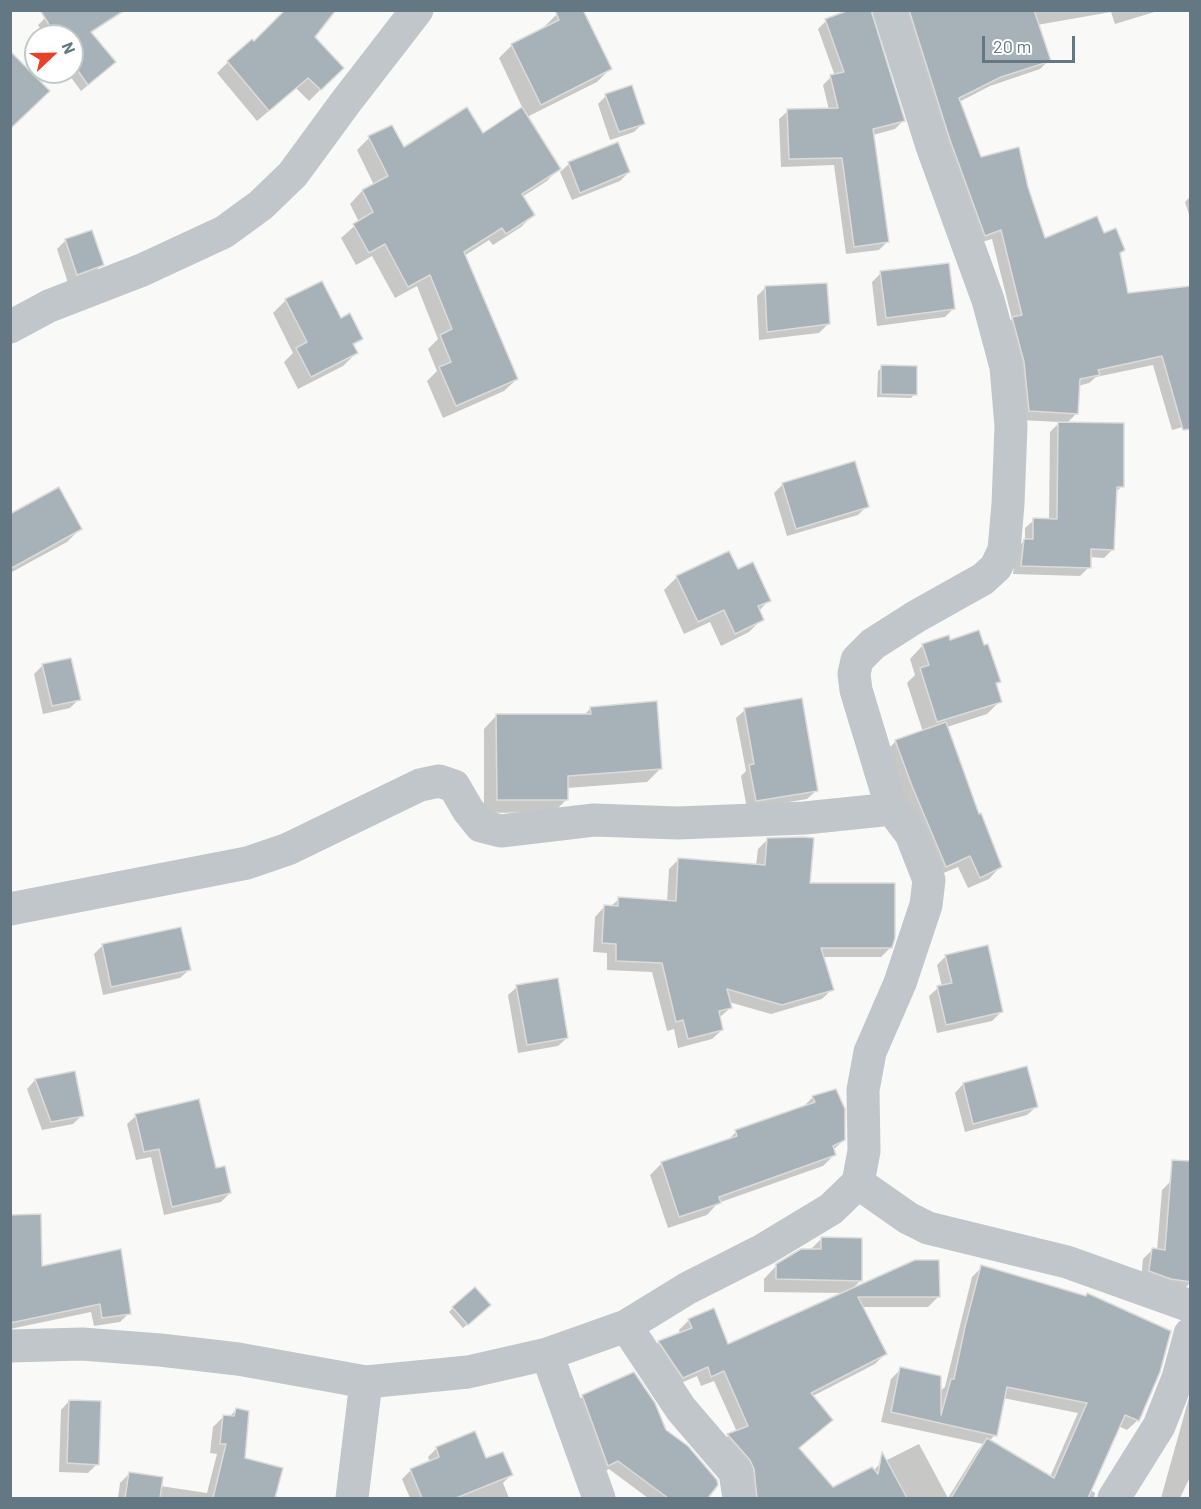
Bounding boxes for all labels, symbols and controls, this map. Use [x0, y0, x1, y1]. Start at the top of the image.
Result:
north arrow [24, 24, 84, 84]
scale bar [985, 24, 1078, 62]
text: 20 m [993, 35, 1031, 57]
text: N [58, 39, 80, 56]

